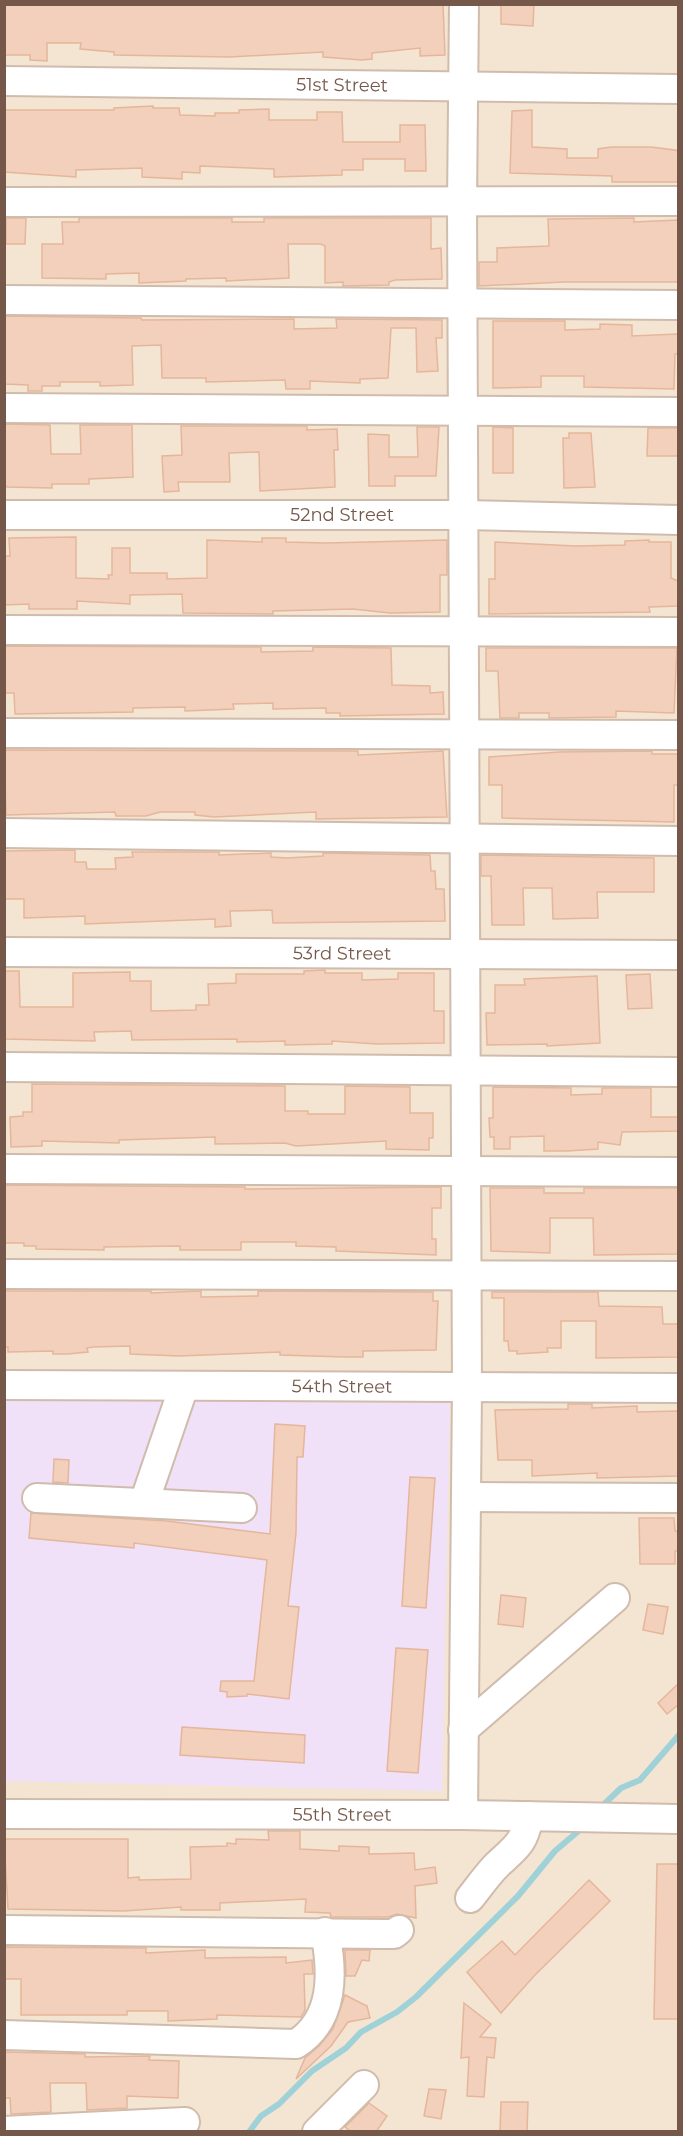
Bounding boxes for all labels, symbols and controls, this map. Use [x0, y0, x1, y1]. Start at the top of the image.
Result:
street label: 51st Street [296, 73, 388, 97]
street label: 52nd Street [290, 504, 394, 526]
street label: 53rd Street [293, 942, 391, 965]
street label: 54th Street [292, 1375, 392, 1398]
street label: 55th Street [292, 1804, 392, 1826]

